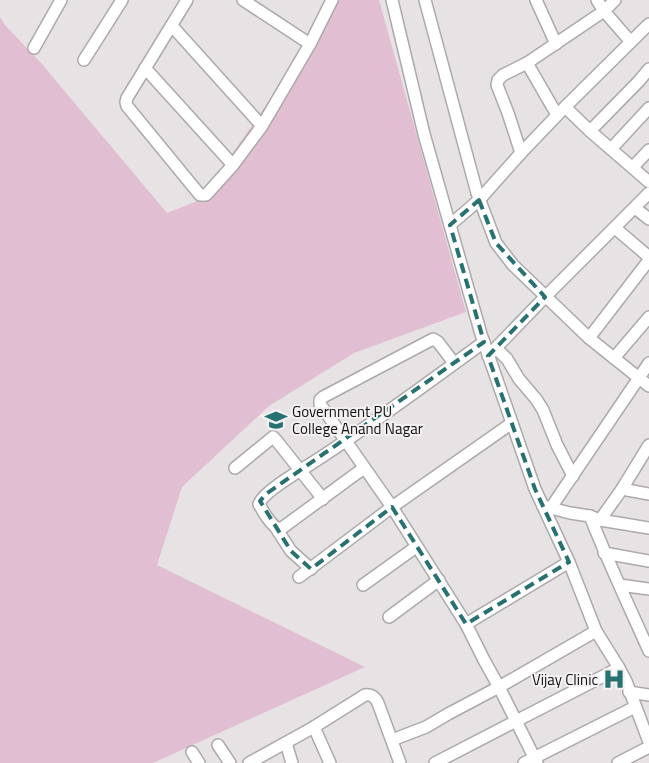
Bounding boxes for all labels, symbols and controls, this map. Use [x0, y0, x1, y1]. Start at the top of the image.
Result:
place label: Government PU College Anand Nagar [292, 400, 423, 440]
school or university icon: Government PU College Anand Nagar [263, 407, 289, 433]
hospital icon: Vijay Clinic [601, 666, 627, 692]
place label: Vijay Clinic [532, 668, 598, 691]

